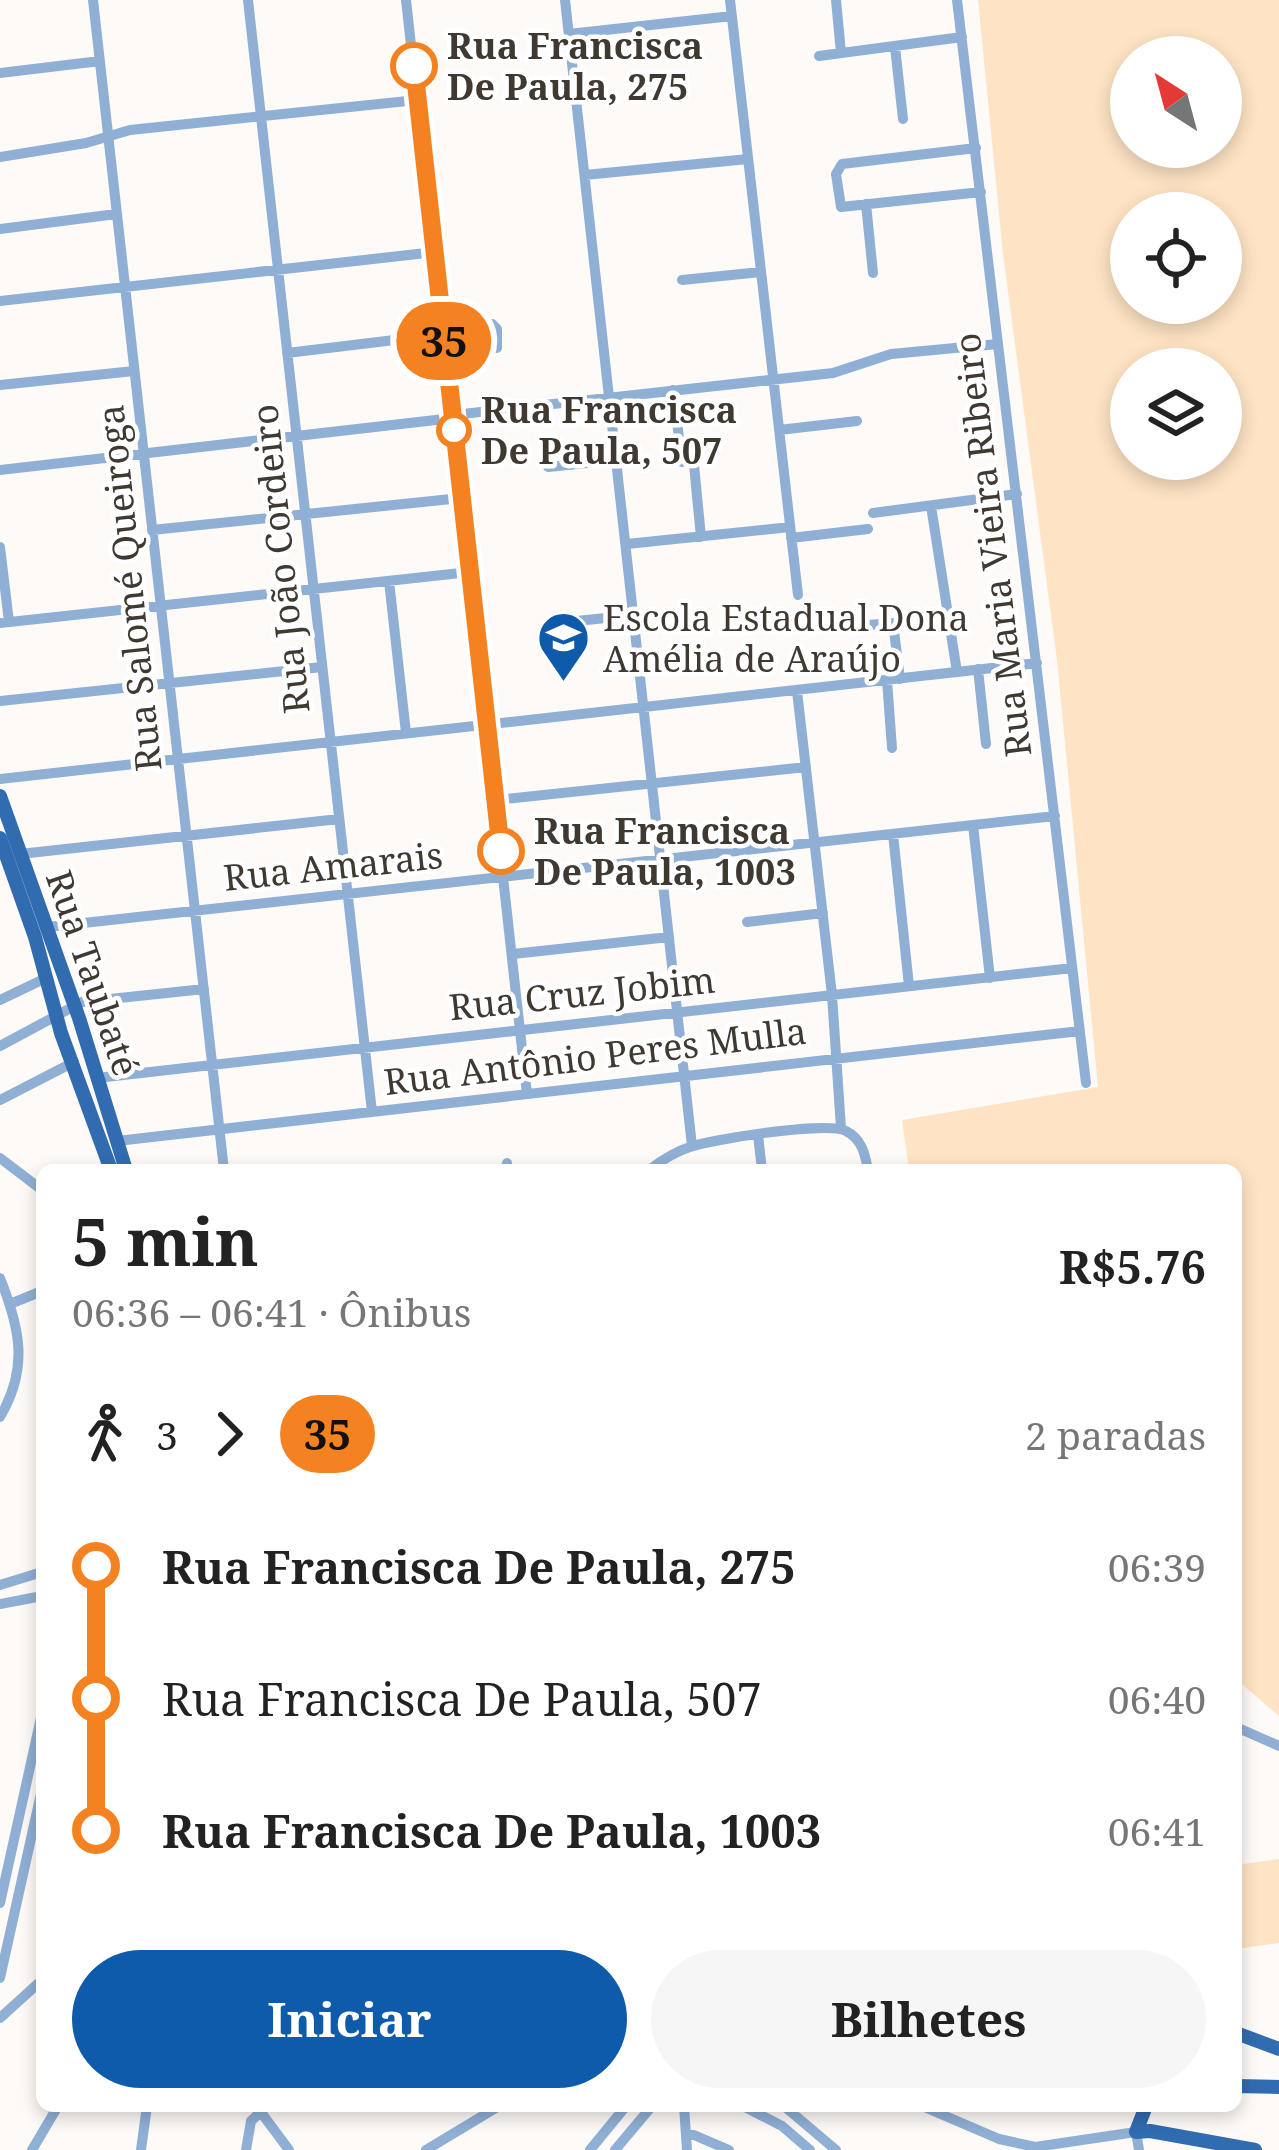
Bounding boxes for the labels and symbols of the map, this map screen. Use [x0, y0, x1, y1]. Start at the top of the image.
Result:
place label: Rua Francisca De Paula, 275 [447, 21, 703, 111]
north arrow [1110, 36, 1242, 168]
marker: Rua Francisca De Paula, 275 [392, 44, 436, 88]
line badge: 35 [390, 302, 498, 380]
street label: Rua Maria Vieira Ribeiro [942, 330, 1042, 760]
place label: Rua Francisca De Paula, 507 [481, 385, 737, 475]
street label: Rua Salomé Queiroga [85, 402, 173, 774]
street label: Rua João Cordeiro [239, 402, 321, 716]
marker: Rua Francisca De Paula, 507 [438, 414, 470, 446]
place label: Escola Estadual Dona Amélia de Araújo [603, 593, 969, 683]
school or university icon: Escola Estadual Dona Amélia de Araújo [536, 610, 592, 684]
place label: Rua Francisca De Paula, 1003 [534, 806, 796, 896]
marker: Rua Francisca De Paula, 1003 [479, 829, 523, 873]
street label: Rua Amarais [221, 830, 445, 902]
street label: Rua Taubaté [35, 864, 151, 1082]
street label: Rua Cruz Jobim [447, 955, 717, 1031]
street label: Rua Antônio Peres Mulla [381, 1006, 809, 1106]

